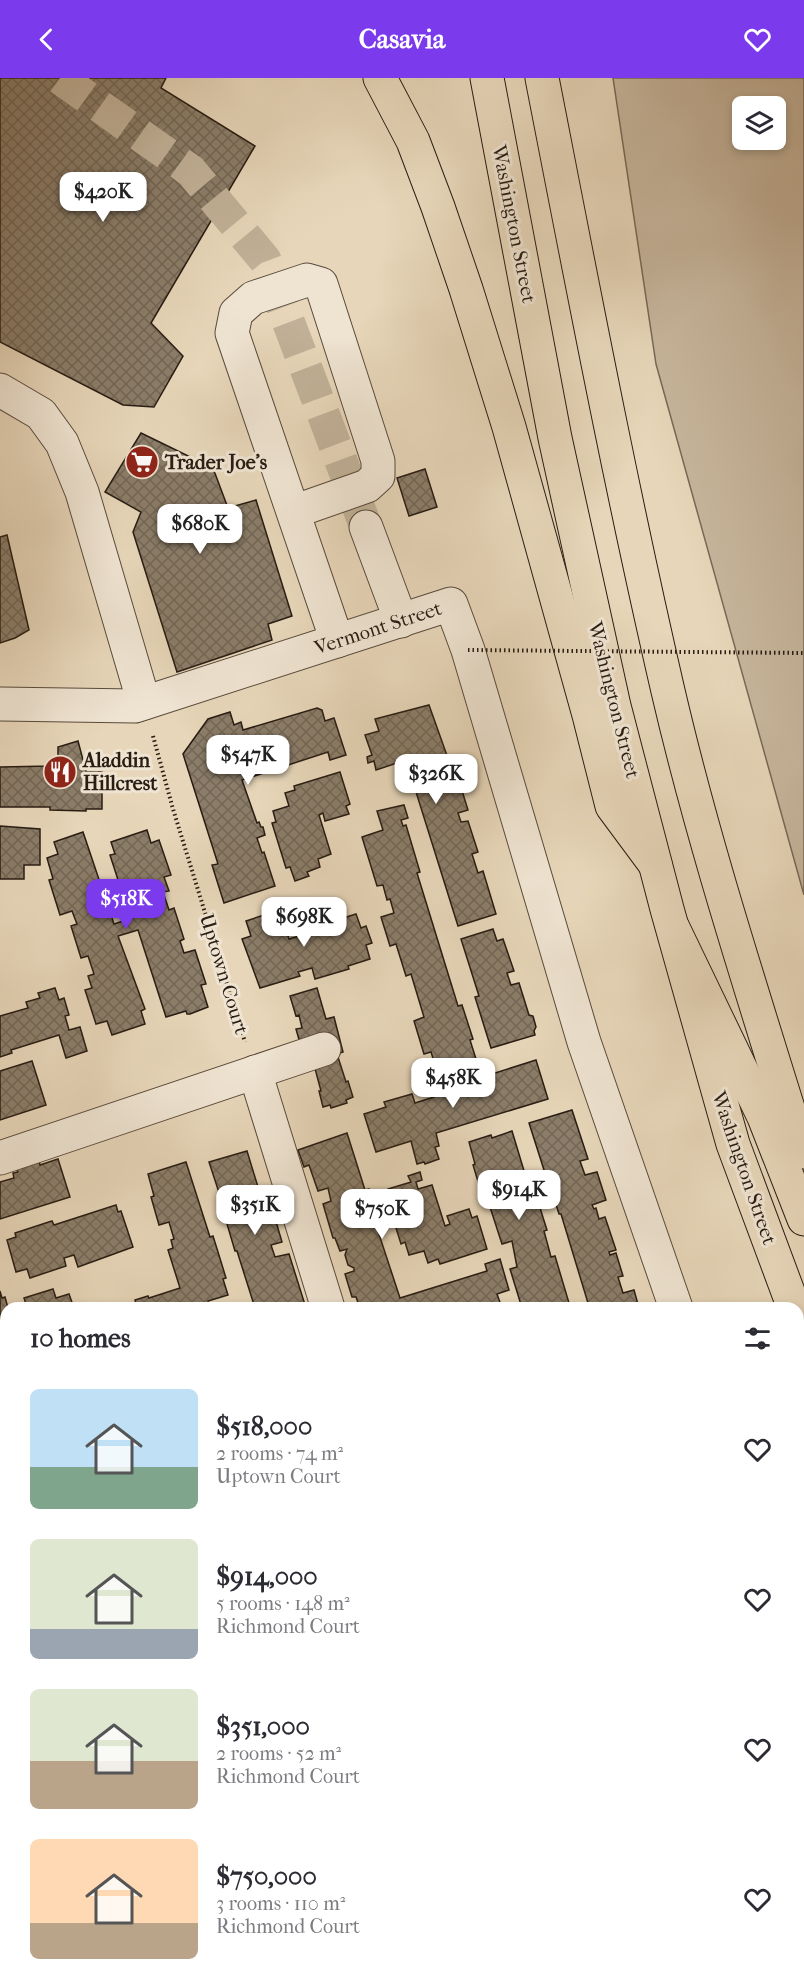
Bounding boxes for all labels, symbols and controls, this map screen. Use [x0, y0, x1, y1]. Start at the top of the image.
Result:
icon: back [30, 23, 63, 56]
text: Casavia [359, 23, 445, 55]
icon: heart [741, 23, 774, 56]
map controls [732, 96, 786, 150]
button: layers [732, 96, 786, 150]
street label: Washington Street [487, 142, 541, 305]
pin: $420K [61, 172, 145, 223]
text: $420K [74, 180, 132, 203]
supermarket icon: Trader Joe's [124, 444, 160, 480]
place label: Trader Joe's [164, 451, 268, 474]
pin: $680K [158, 504, 242, 555]
text: $680K [171, 512, 229, 535]
street label: Vermont Street [310, 597, 445, 660]
street label: Washington Street [583, 618, 645, 781]
pin: $547K [206, 735, 290, 786]
text: $547K [220, 743, 276, 766]
place label: Aladdin Hillcrest [81, 749, 158, 795]
restaurant icon: Aladdin Hillcrest [42, 754, 78, 790]
pin: $326K [394, 754, 478, 805]
text: $326K [409, 762, 463, 785]
pin: $518K [84, 879, 168, 930]
text: $518K [100, 887, 152, 910]
pin: $698K [262, 897, 346, 948]
text: $698K [276, 905, 332, 928]
street label: Uptown Court [195, 911, 253, 1037]
pin: $458K [411, 1058, 495, 1109]
text: $458K [425, 1066, 481, 1089]
street label: Washington Street [707, 1087, 781, 1248]
pin: $914K [477, 1170, 561, 1221]
text: $914K [492, 1178, 546, 1201]
pin: $351K [213, 1185, 297, 1236]
pin: $750K [340, 1189, 424, 1240]
text: $351K [230, 1193, 280, 1216]
text: $750K [355, 1197, 409, 1220]
icon: filters [741, 1322, 774, 1355]
text: 10 homes [30, 1323, 131, 1354]
text: $518,000 [216, 1411, 312, 1442]
icon: home [78, 1413, 150, 1485]
icon: heart [741, 1433, 774, 1466]
text: 2 rooms · 74 m² [216, 1442, 343, 1465]
text: Uptown Court [216, 1465, 341, 1488]
text: $914,000 [216, 1561, 318, 1592]
icon: home [78, 1563, 150, 1635]
icon: heart [741, 1583, 774, 1616]
text: 5 rooms · 148 m² [216, 1592, 350, 1615]
text: Richmond Court [216, 1615, 360, 1638]
text: $351,000 [216, 1711, 310, 1742]
icon: home [78, 1713, 150, 1785]
icon: heart [741, 1733, 774, 1766]
text: 2 rooms · 52 m² [216, 1742, 341, 1765]
text: Richmond Court [216, 1765, 360, 1788]
text: $750,000 [216, 1861, 317, 1892]
icon: home [78, 1863, 150, 1935]
icon: heart [741, 1883, 774, 1916]
text: 3 rooms · 110 m² [216, 1892, 345, 1915]
text: Richmond Court [216, 1915, 360, 1938]

